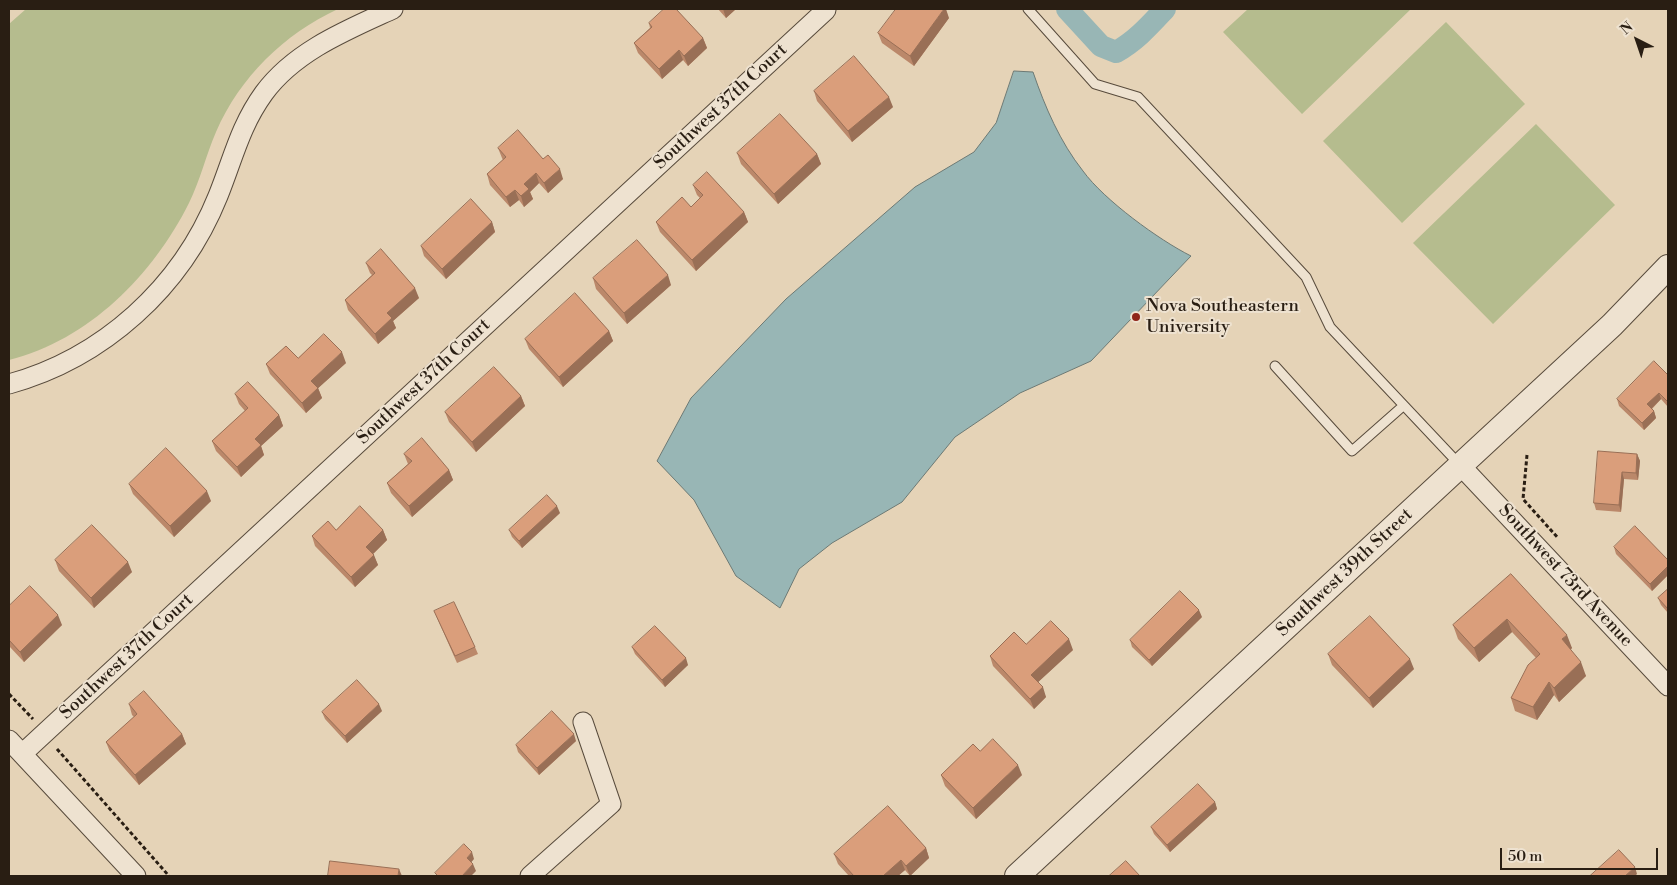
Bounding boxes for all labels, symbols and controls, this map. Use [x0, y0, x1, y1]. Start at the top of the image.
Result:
north arrow [1612, 15, 1662, 65]
text: N [1617, 18, 1637, 39]
street label: Southwest 37th Court [650, 40, 792, 174]
place label: Nova Southeastern University [1146, 296, 1299, 338]
marker: Nova Southeastern University [1130, 311, 1142, 323]
street label: Southwest 37th Court [353, 315, 495, 449]
street label: Southwest 73rd Avenue [1493, 500, 1637, 652]
street label: Southwest 39th Street [1272, 504, 1418, 642]
street label: Southwest 37th Court [56, 590, 198, 724]
scale bar [1502, 838, 1660, 870]
text: 50 m [1508, 847, 1542, 866]

